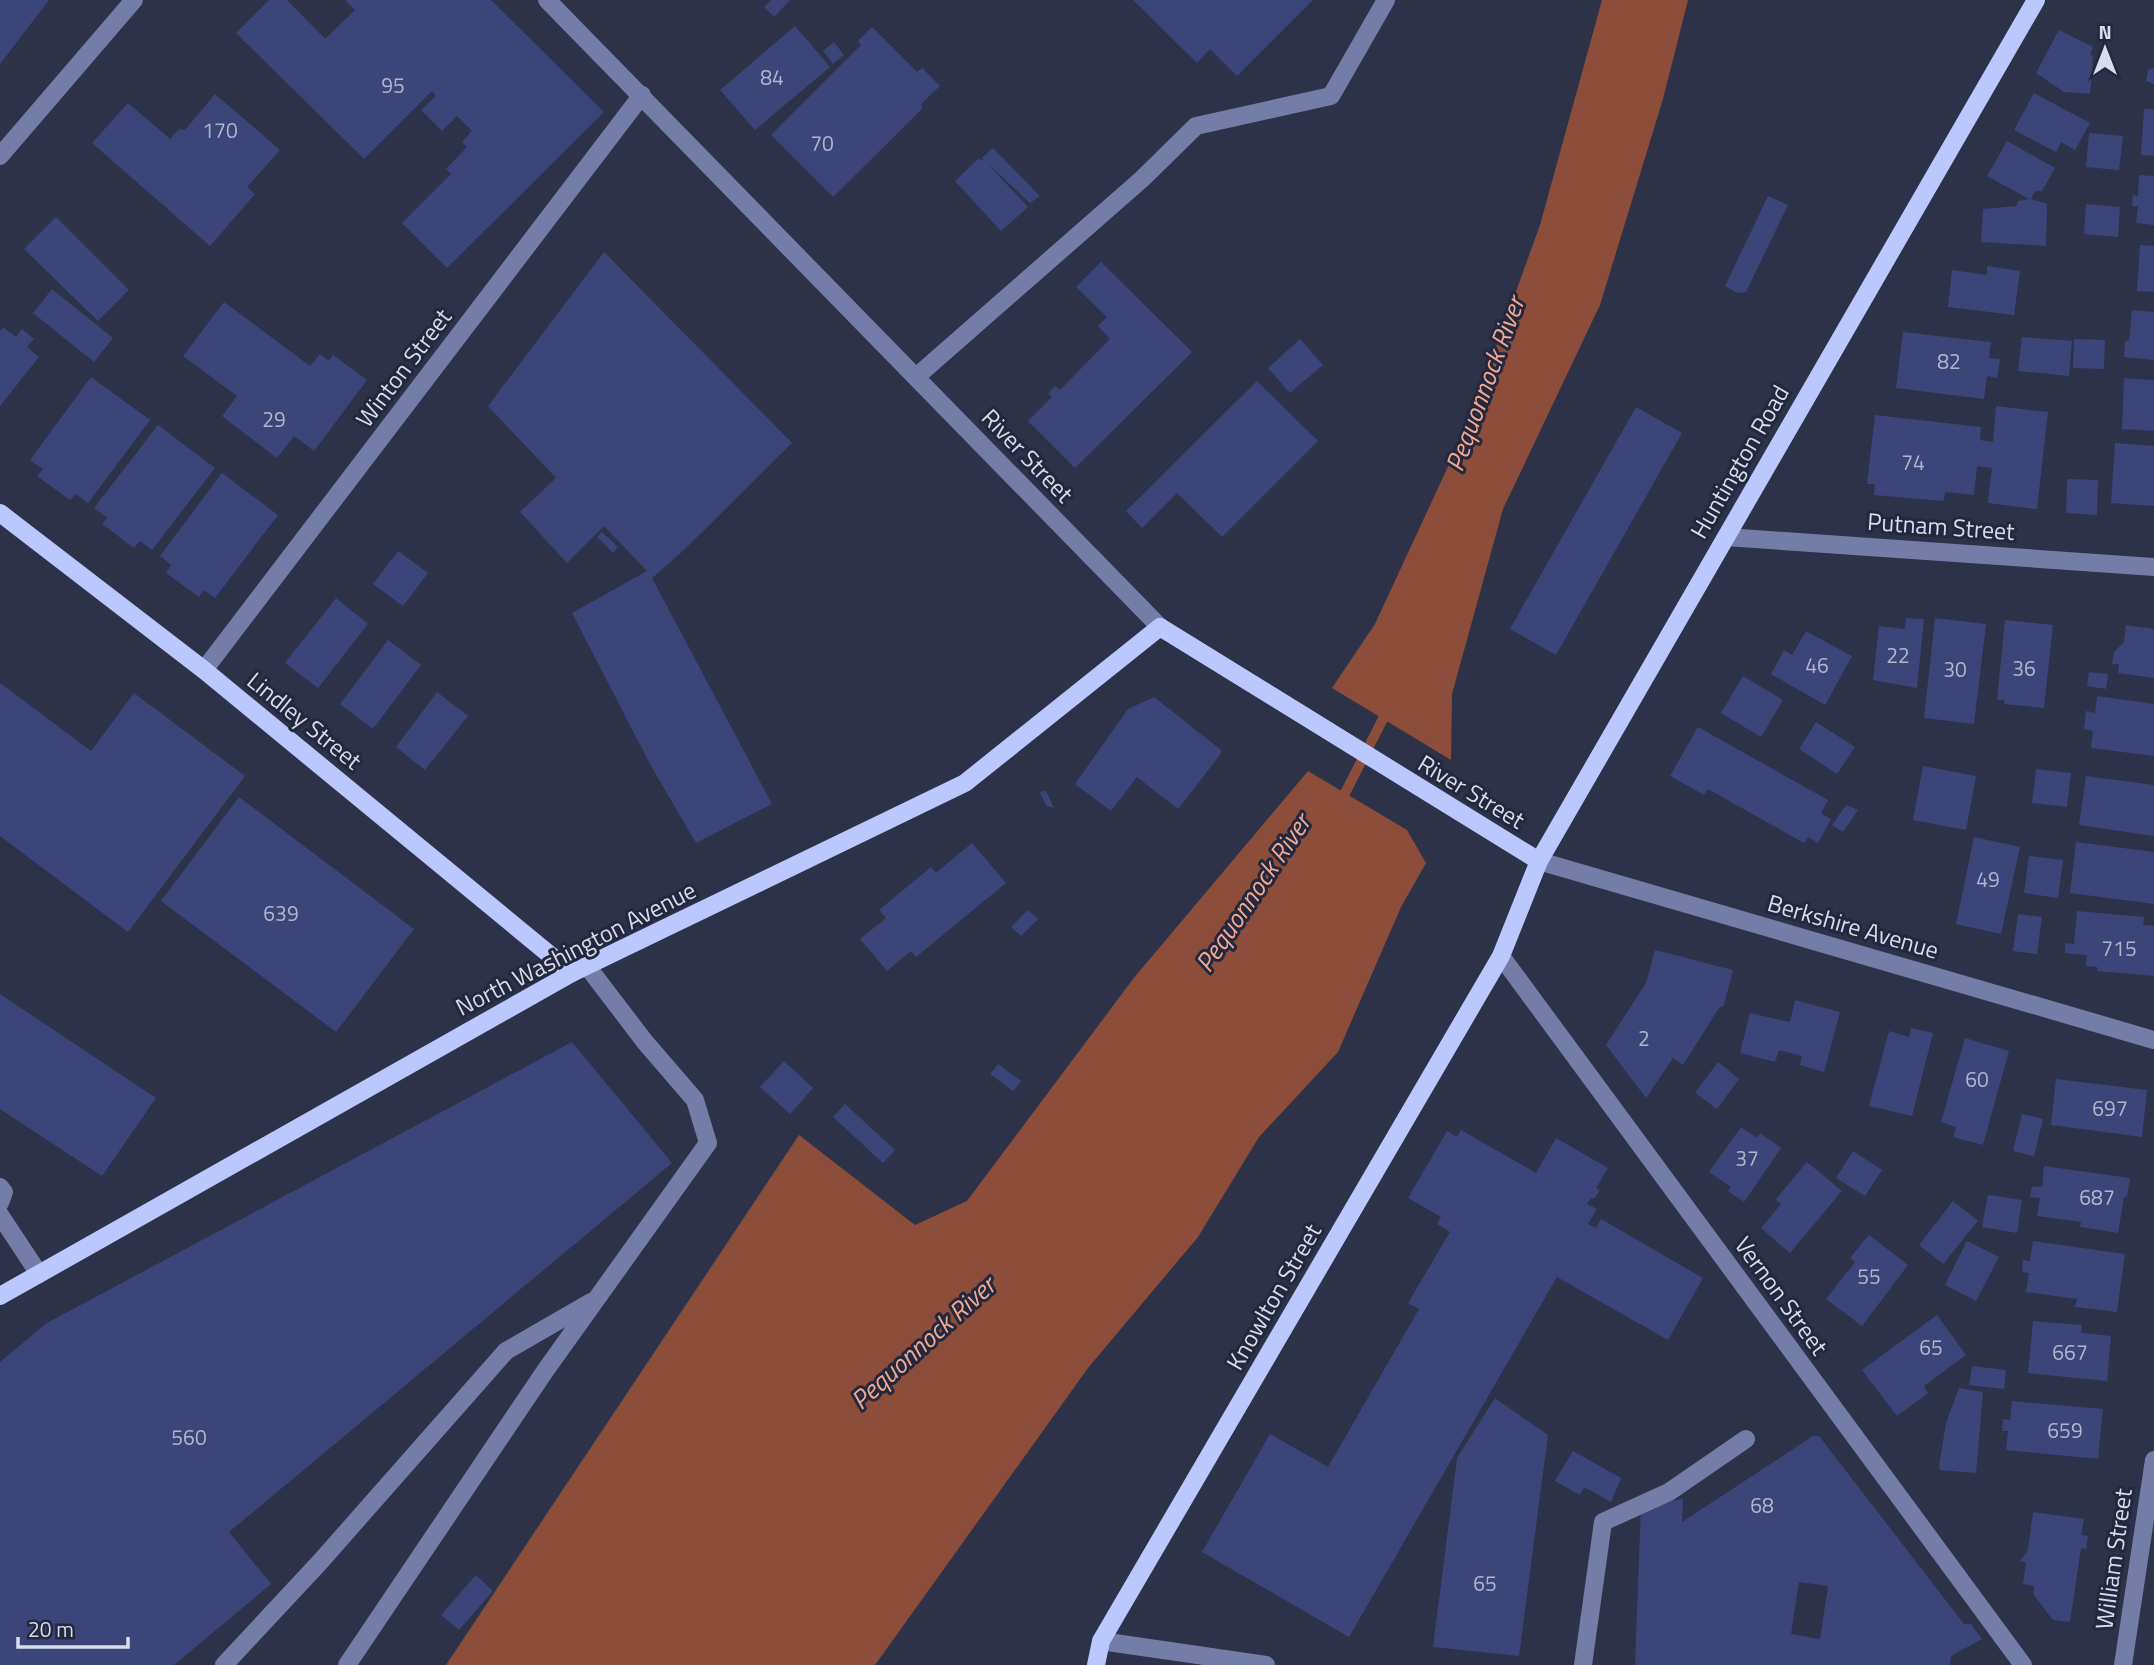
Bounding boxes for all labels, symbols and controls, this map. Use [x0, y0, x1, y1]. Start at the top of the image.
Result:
north arrow [2070, 14, 2140, 84]
text: N [2098, 17, 2112, 46]
house number: 84 [760, 61, 784, 93]
house number: 95 [381, 69, 405, 101]
house number: 170 [202, 114, 238, 146]
house number: 70 [810, 127, 834, 159]
water label: Pequonnock River [1435, 288, 1535, 477]
street label: Winton Street [347, 300, 460, 434]
house number: 82 [1937, 345, 1961, 377]
street label: Huntington Road [1681, 378, 1798, 545]
street label: River Street [973, 400, 1082, 511]
house number: 29 [262, 403, 286, 435]
house number: 74 [1901, 446, 1925, 478]
street label: Putnam Street [1866, 503, 2016, 549]
house number: 22 [1886, 639, 1910, 671]
house number: 46 [1805, 649, 1829, 681]
house number: 36 [2012, 652, 2036, 684]
house number: 30 [1943, 653, 1967, 685]
street label: Lindley Street [239, 663, 370, 778]
street label: River Street [1411, 745, 1532, 837]
water label: Pequonnock River [1185, 804, 1322, 980]
house number: 49 [1976, 863, 2000, 895]
street label: North Washington Avenue [449, 872, 702, 1024]
street label: Berkshire Avenue [1763, 884, 1943, 968]
house number: 639 [263, 897, 299, 929]
house number: 715 [2101, 932, 2137, 964]
house number: 2 [1638, 1022, 1650, 1054]
house number: 60 [1965, 1063, 1989, 1095]
house number: 697 [2092, 1092, 2128, 1124]
house number: 37 [1735, 1142, 1759, 1174]
house number: 687 [2079, 1181, 2115, 1213]
street label: Knowlton Street [1217, 1216, 1330, 1377]
street label: Vernon Street [1726, 1229, 1838, 1363]
house number: 55 [1857, 1260, 1881, 1292]
water label: Pequonnock River [842, 1265, 1006, 1418]
house number: 65 [1919, 1331, 1943, 1363]
house number: 667 [2052, 1336, 2088, 1368]
house number: 659 [2047, 1414, 2083, 1446]
house number: 560 [171, 1421, 207, 1453]
street label: William Street [2085, 1485, 2141, 1632]
house number: 68 [1750, 1489, 1774, 1521]
house number: 65 [1473, 1567, 1497, 1599]
scale bar [18, 1606, 128, 1650]
text: 20 m [28, 1613, 74, 1645]

